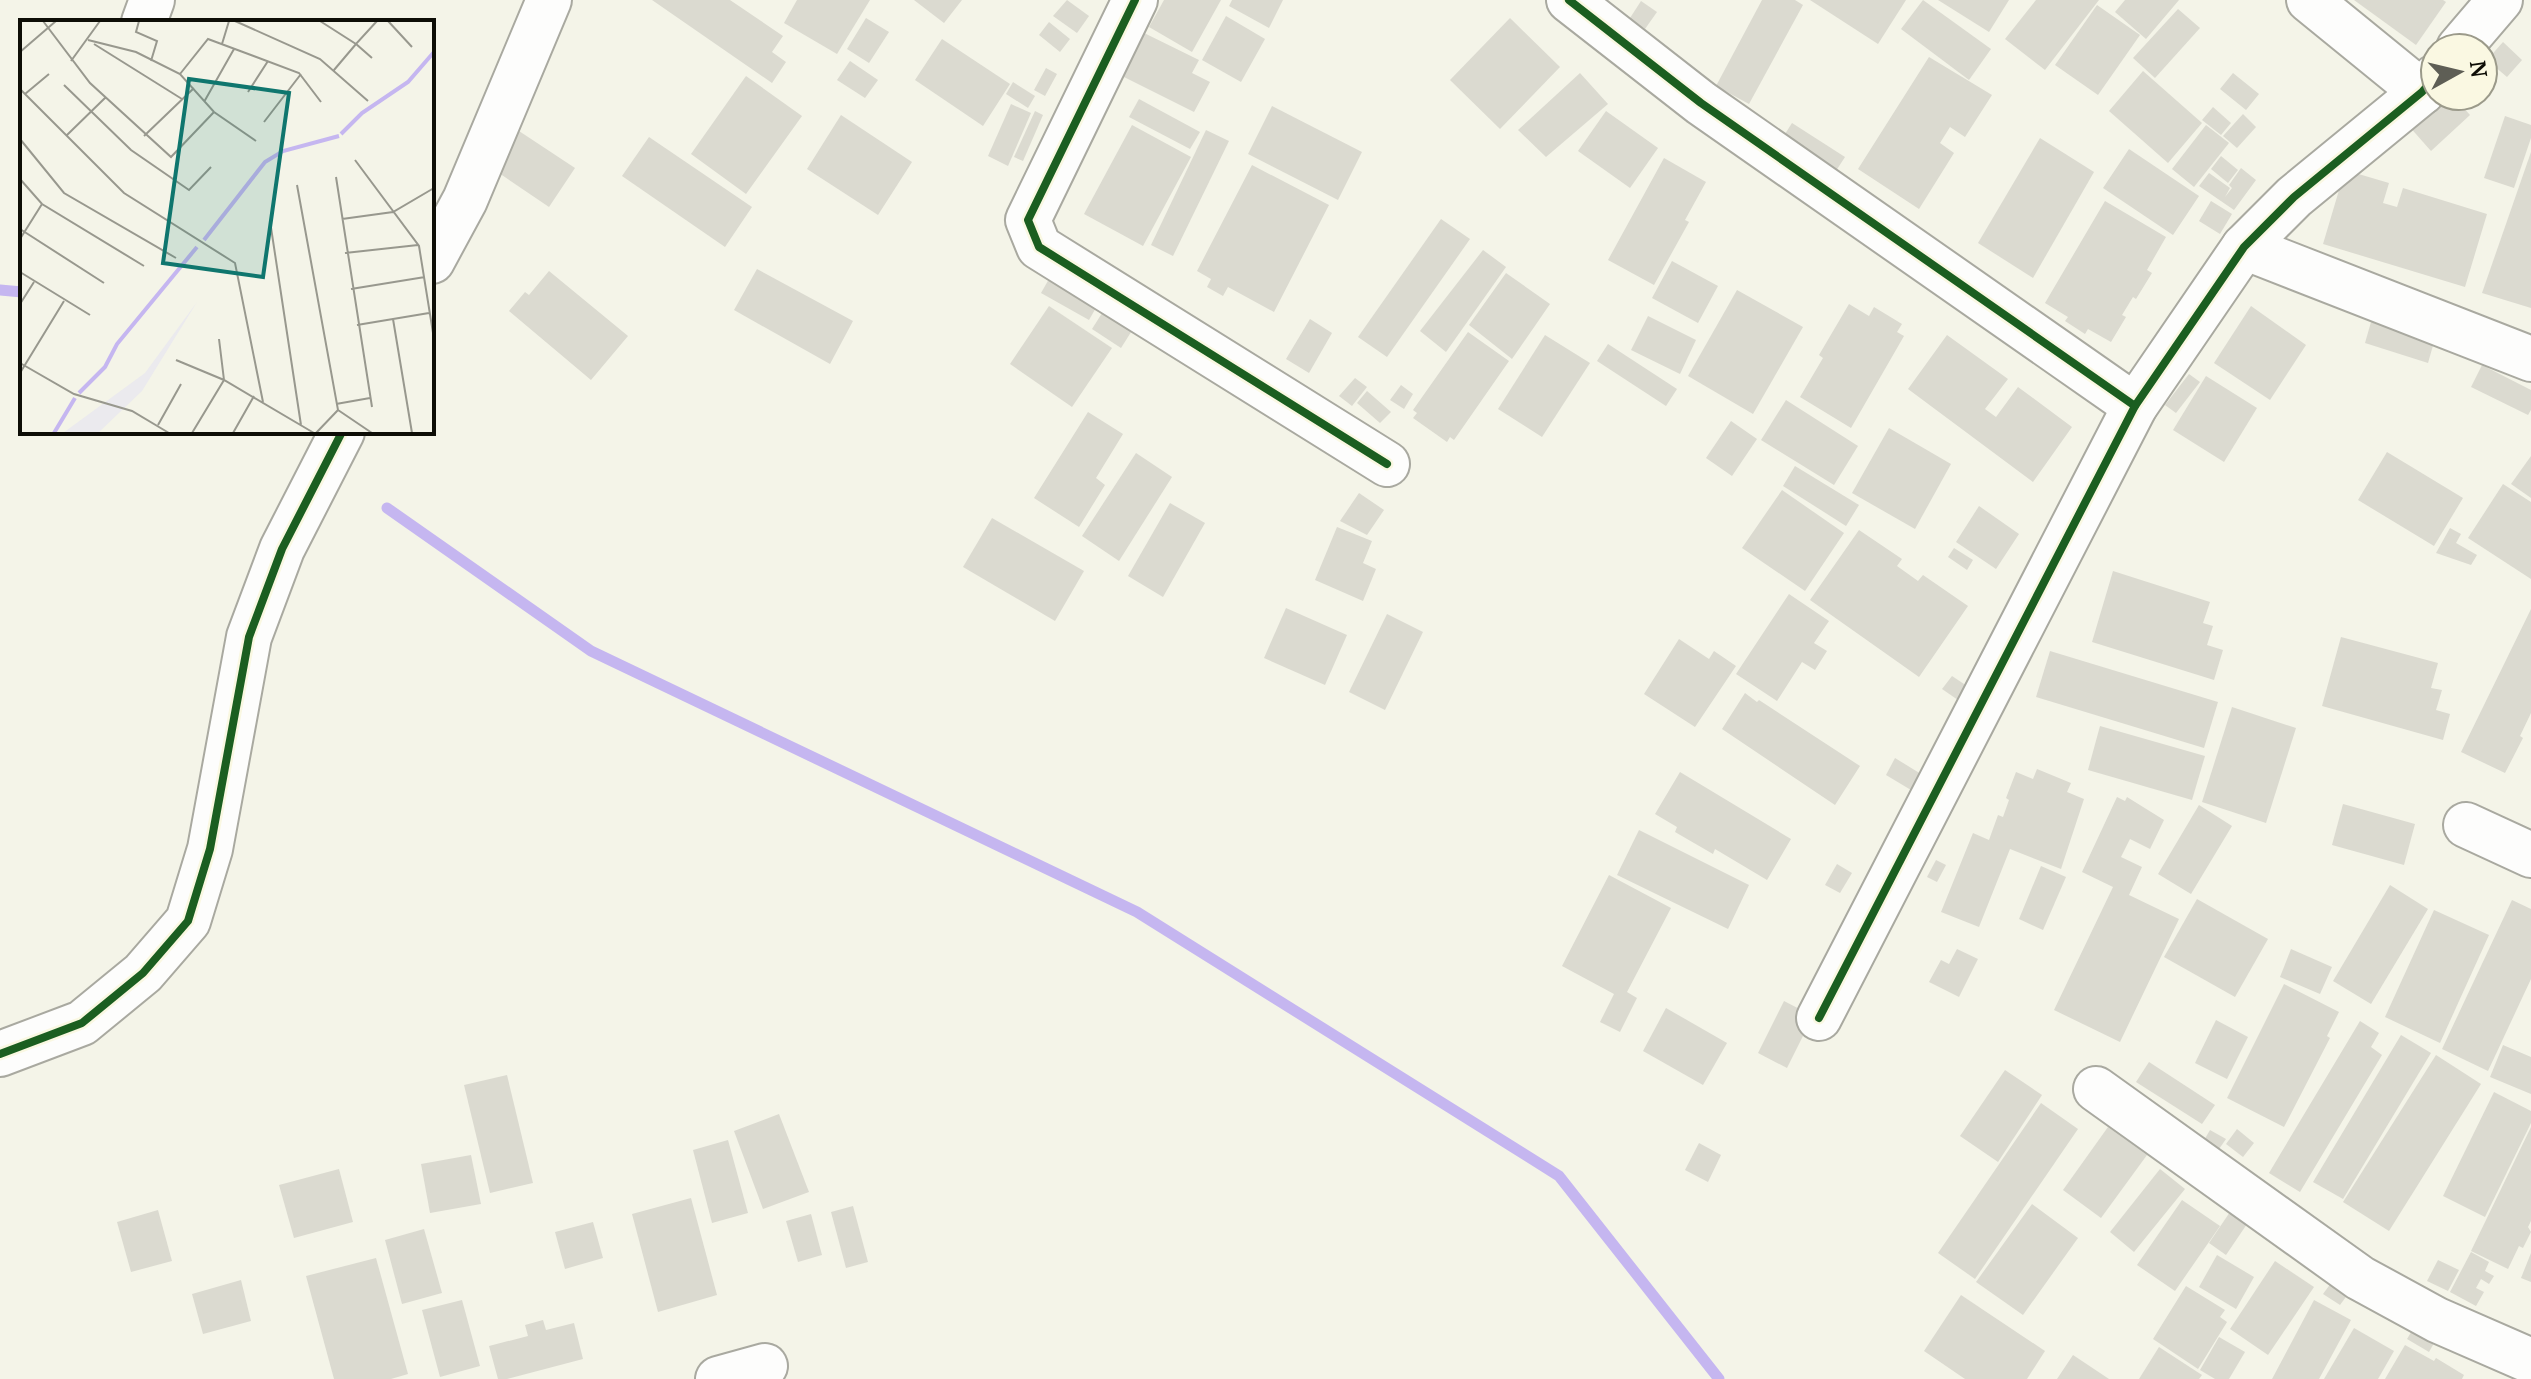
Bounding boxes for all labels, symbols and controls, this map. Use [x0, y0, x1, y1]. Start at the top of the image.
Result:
inset map [20, 20, 434, 434]
north arrow [2419, 32, 2499, 112]
text: N [2464, 59, 2495, 80]

